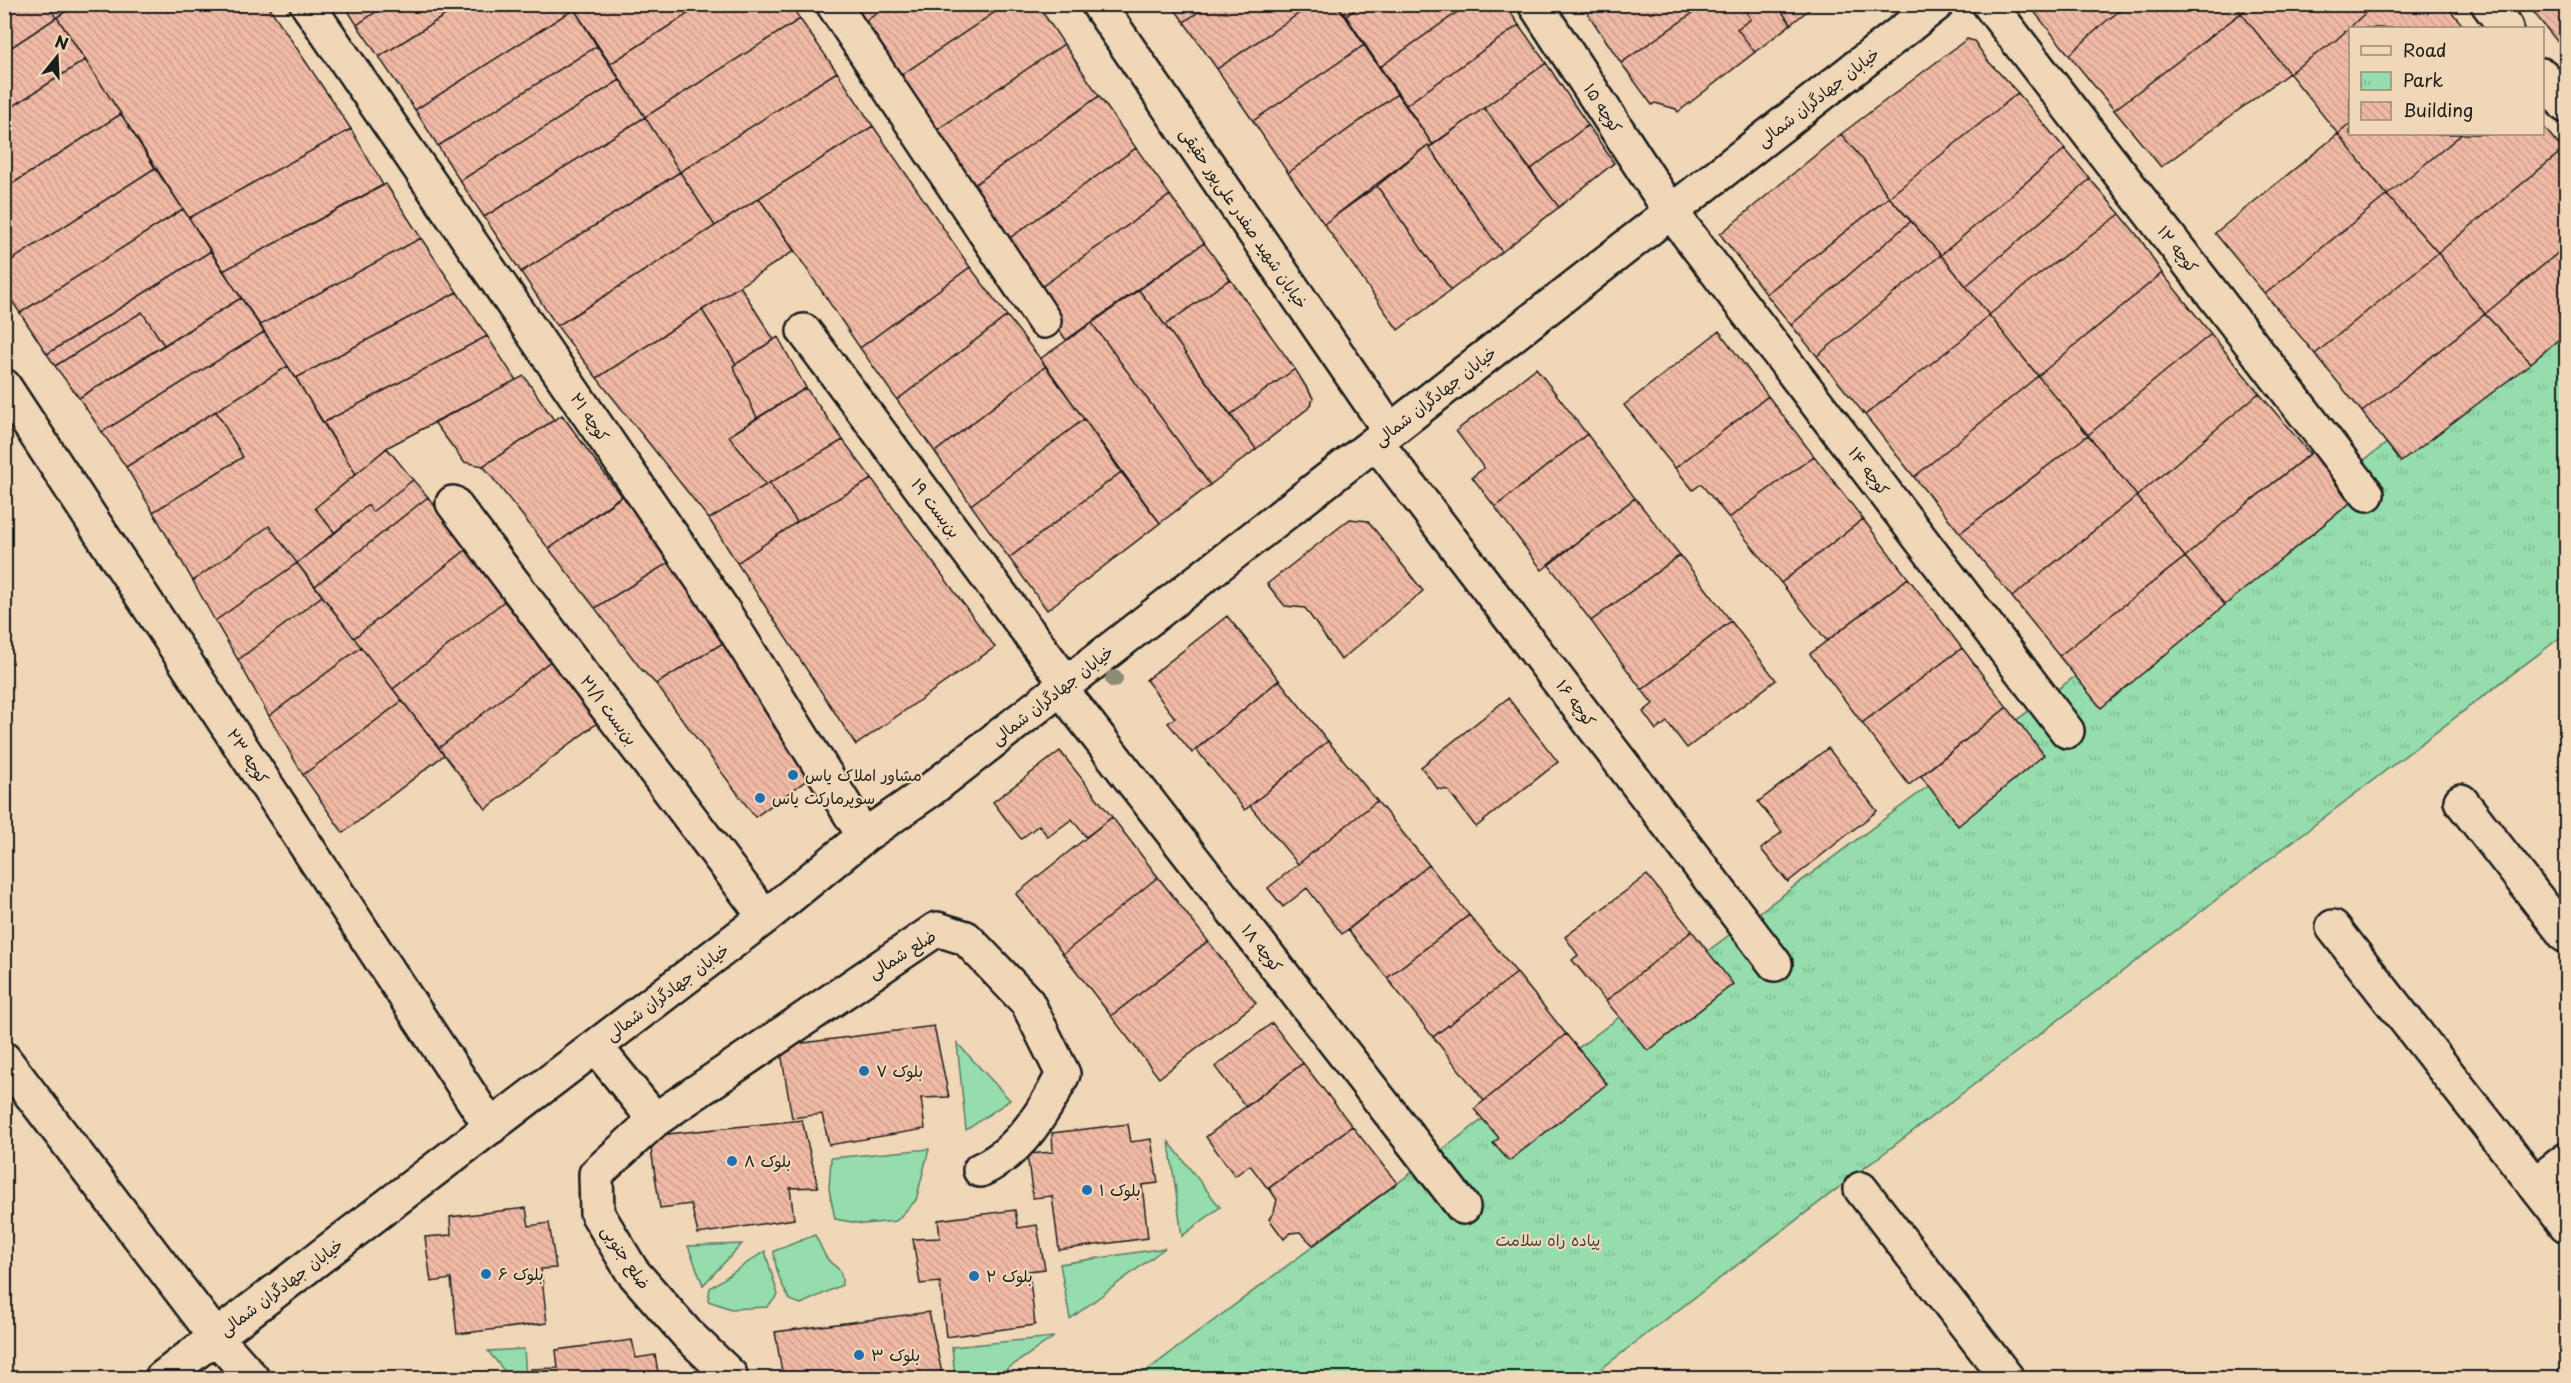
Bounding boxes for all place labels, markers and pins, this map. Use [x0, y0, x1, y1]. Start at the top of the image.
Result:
place label: مشاور املاک یاس [805, 762, 922, 786]
marker: مشاور املاک یاس [786, 768, 800, 782]
place label: سوپرمارکت یاس [772, 785, 875, 809]
marker: سوپرمارکت یاس [753, 791, 767, 805]
place label: بلوک ۷ [876, 1058, 923, 1082]
marker: بلوک ۷ [857, 1064, 871, 1078]
place label: بلوک ۸ [744, 1148, 791, 1172]
marker: بلوک ۸ [725, 1154, 739, 1168]
place label: بلوک ۱ [1099, 1177, 1141, 1201]
marker: بلوک ۱ [1080, 1183, 1094, 1197]
place label: بلوک ۶ [498, 1261, 544, 1285]
place label: بلوک ۲ [986, 1263, 1033, 1287]
marker: بلوک ۶ [479, 1267, 493, 1281]
marker: بلوک ۲ [967, 1269, 981, 1283]
place label: بلوک ۳ [871, 1342, 920, 1366]
marker: بلوک ۳ [852, 1348, 866, 1362]

